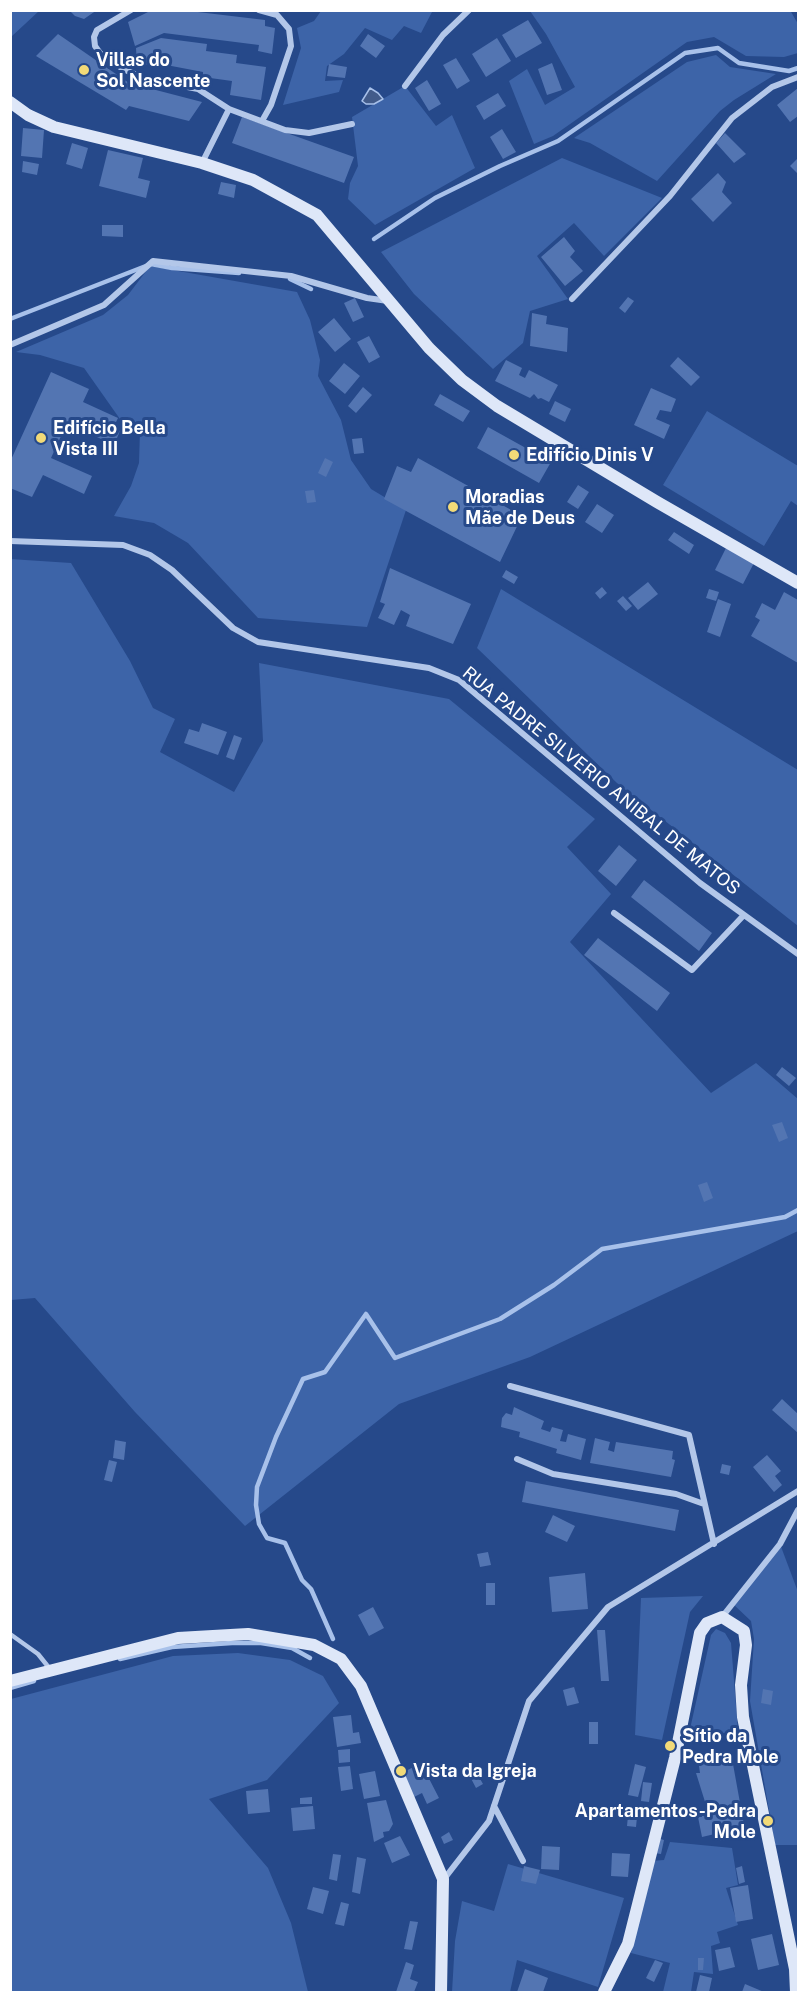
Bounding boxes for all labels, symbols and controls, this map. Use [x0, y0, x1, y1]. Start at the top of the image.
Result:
place label: Villas do Sol Nascente [96, 49, 210, 92]
marker: Villas do Sol Nascente [77, 63, 91, 77]
place label: Edifício Bella Vista III [53, 417, 166, 460]
marker: Edifício Bella Vista III [34, 431, 48, 445]
place label: Edifício Dinis V [526, 444, 654, 466]
marker: Edifício Dinis V [507, 448, 521, 462]
place label: Moradias Mãe de Deus [465, 486, 575, 528]
marker: Moradias Mãe de Deus [446, 500, 460, 514]
street label: RUA PADRE SILVERIO ANIBAL DE MATOS [458, 662, 744, 900]
place label: Sítio da Pedra Mole [682, 1725, 779, 1768]
marker: Sítio da Pedra Mole [663, 1739, 677, 1753]
place label: Vista da Igreja [413, 1760, 537, 1782]
marker: Vista da Igreja [394, 1764, 408, 1778]
place label: Apartamentos-Pedra Mole [575, 1800, 756, 1842]
marker: Apartamentos-Pedra Mole [761, 1814, 775, 1828]

